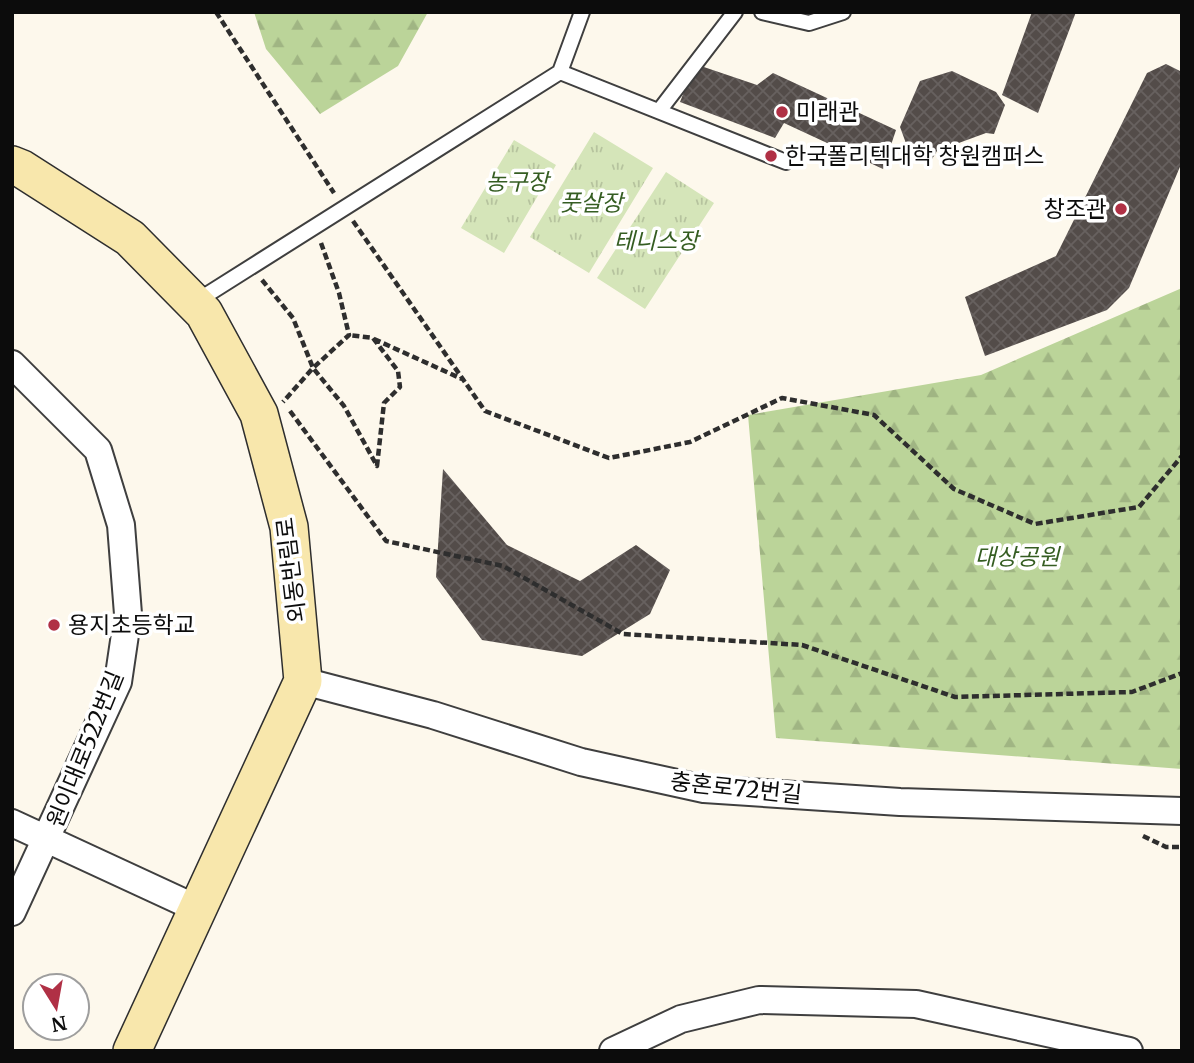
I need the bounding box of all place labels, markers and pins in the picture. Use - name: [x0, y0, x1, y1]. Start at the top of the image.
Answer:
- place label: 미래관: [796, 97, 859, 126]
- marker: 미래관: [774, 104, 790, 120]
- place label: 한국폴리텍대학 창원캠퍼스: [785, 141, 1044, 170]
- marker: 한국폴리텍대학 창원캠퍼스: [763, 148, 779, 164]
- place label: 창조관: [1044, 194, 1107, 223]
- marker: 창조관: [1113, 201, 1129, 217]
- place label: 용지초등학교: [68, 610, 195, 639]
- marker: 용지초등학교: [46, 617, 62, 633]

